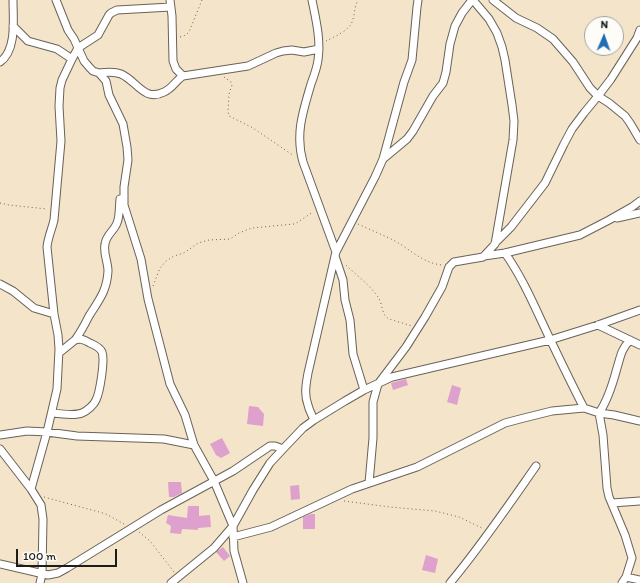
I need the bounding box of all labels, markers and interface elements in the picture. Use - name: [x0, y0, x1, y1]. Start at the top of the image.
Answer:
- north arrow: [584, 16, 624, 56]
- text: N: [600, 18, 608, 31]
- scale bar: [18, 541, 119, 567]
- text: 100 m: [23, 549, 56, 563]

